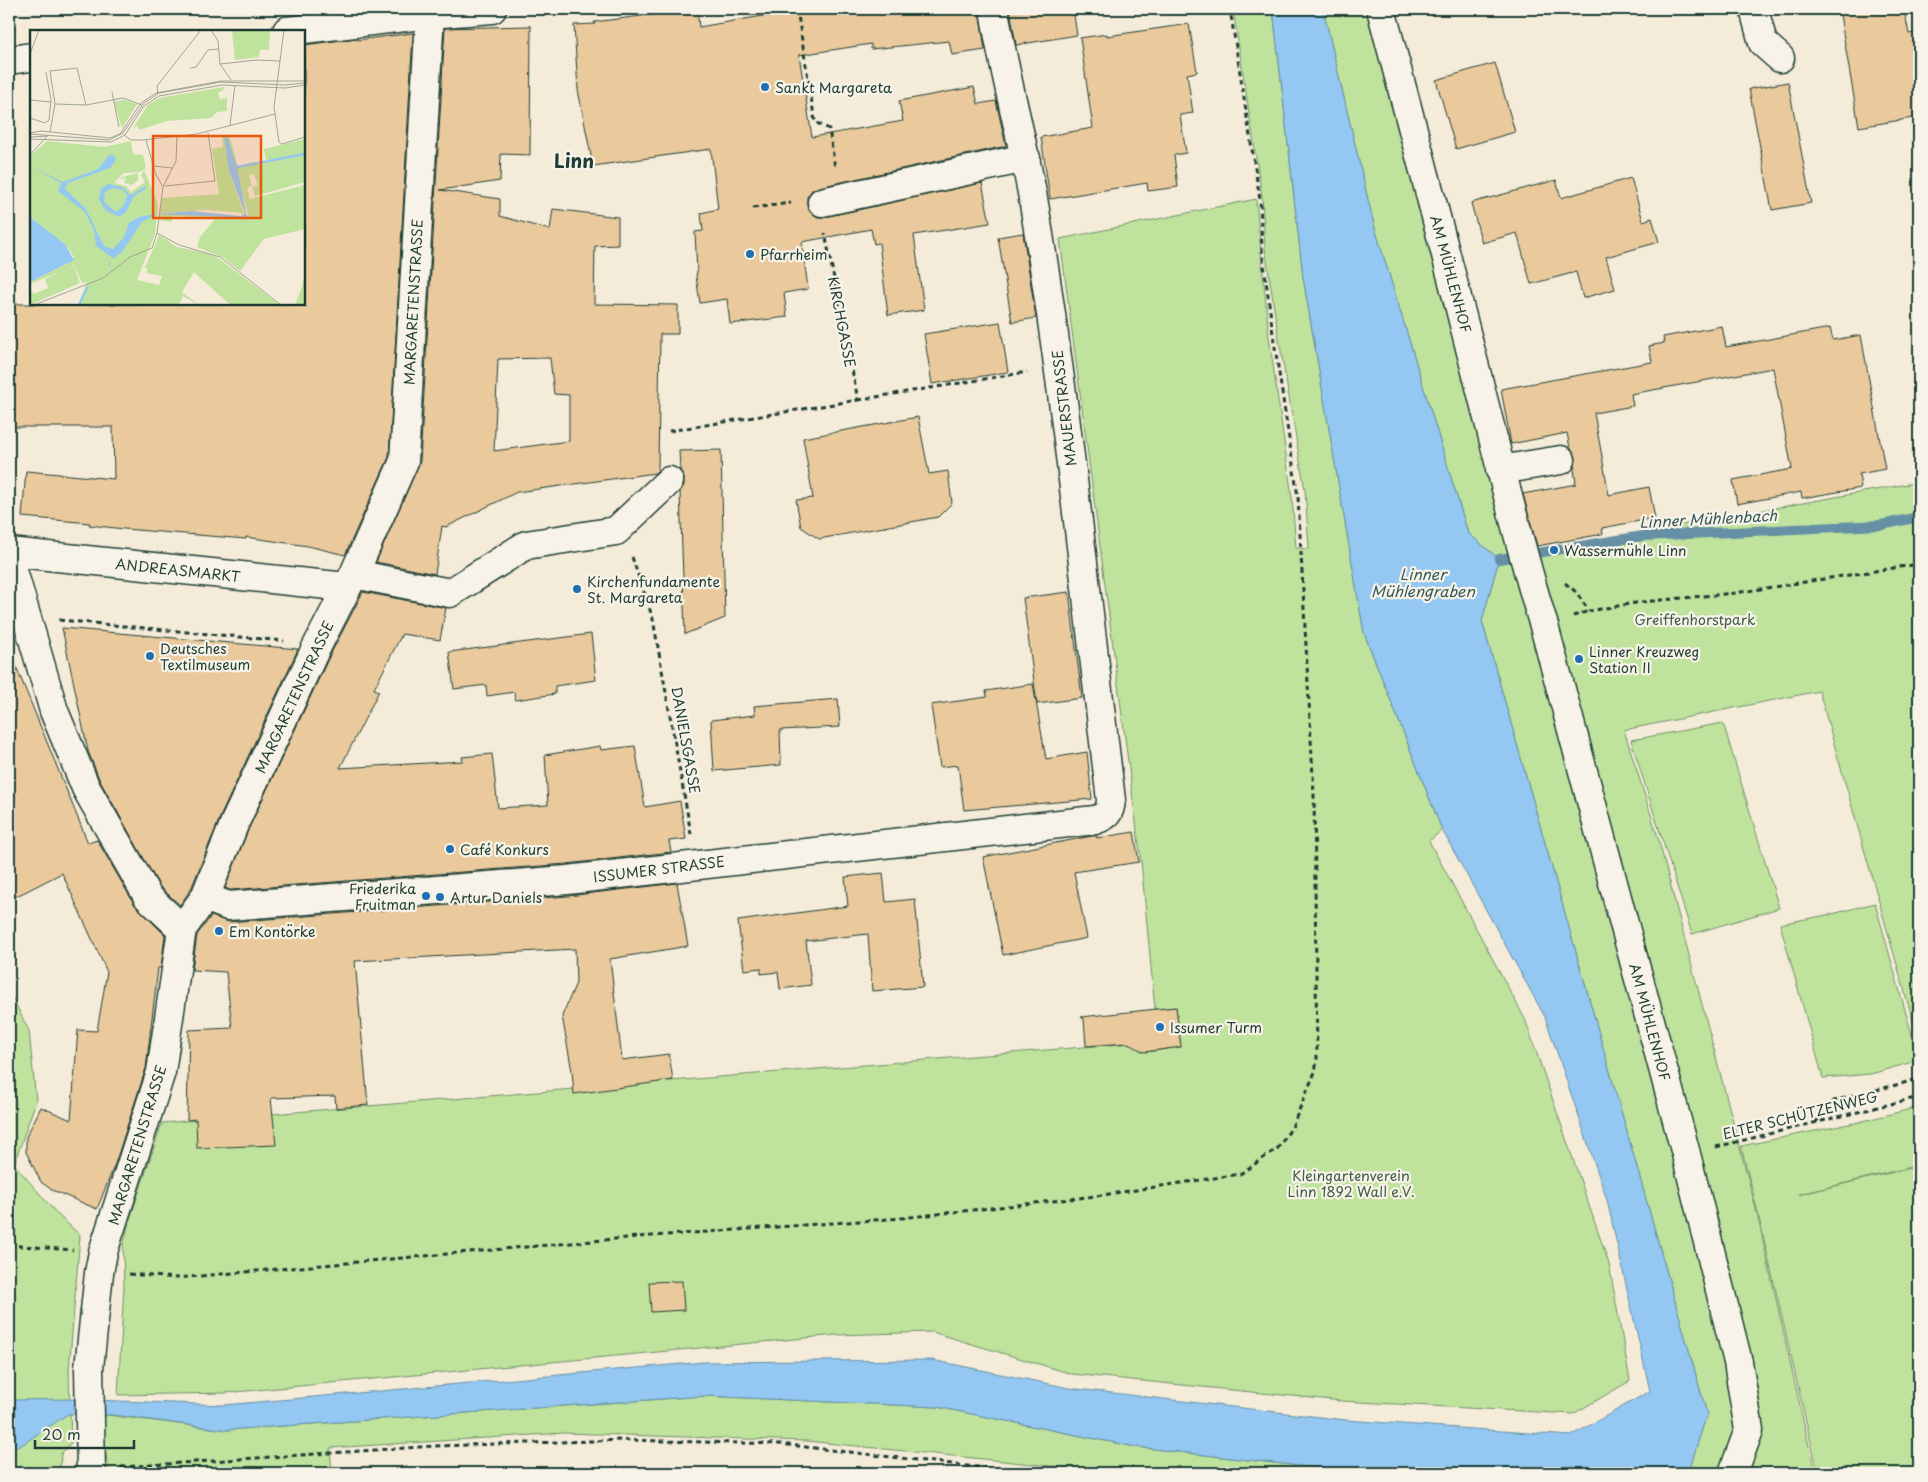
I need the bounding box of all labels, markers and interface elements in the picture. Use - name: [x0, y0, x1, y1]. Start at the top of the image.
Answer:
- inset map: [30, 30, 305, 305]
- place label: Sankt Margareta: [775, 77, 893, 98]
- marker: Sankt Margareta: [759, 81, 771, 93]
- district label: Linn: [554, 146, 594, 174]
- street label: AM MÜHLENHOF: [1425, 213, 1477, 335]
- street label: MARGARETENSTRASSE: [398, 219, 428, 385]
- place label: Pfarrheim: [760, 244, 827, 265]
- marker: Pfarrheim: [744, 248, 756, 260]
- street label: KIRCHGASSE: [823, 275, 861, 369]
- street label: MAUERSTRASSE: [1046, 349, 1082, 467]
- water label: Linner Mühlenbach: [1639, 503, 1778, 533]
- place label: Wassermühle Linn: [1564, 540, 1686, 561]
- marker: Wassermühle Linn: [1548, 544, 1560, 556]
- street label: ANDREASMARKT: [115, 553, 242, 587]
- water label: Linner Mühlengraben: [1371, 562, 1475, 602]
- place label: Kirchenfundamente St. Margareta: [587, 571, 720, 608]
- marker: Kirchenfundamente St. Margareta: [571, 583, 583, 595]
- park label: Greiffenhorstpark: [1634, 609, 1756, 630]
- street label: MARGARETENSTRASSE: [249, 617, 339, 777]
- place label: Deutsches Textilmuseum: [160, 638, 250, 675]
- place label: Linner Kreuzweg Station II: [1589, 641, 1699, 678]
- marker: Deutsches Textilmuseum: [144, 650, 156, 662]
- marker: Linner Kreuzweg Station II: [1573, 653, 1585, 665]
- street label: DANIELSGASSE: [666, 685, 706, 795]
- place label: Café Konkurs: [460, 839, 549, 860]
- marker: Café Konkurs: [444, 843, 456, 855]
- street label: ISSUMER STRASSE: [592, 850, 726, 888]
- place label: Friederika Fruitman: [349, 878, 416, 915]
- place label: Artur Daniels: [450, 887, 542, 908]
- marker: Friederika Fruitman: [420, 890, 432, 902]
- marker: Artur Daniels: [434, 891, 446, 903]
- place label: Em Kontörke: [229, 921, 315, 942]
- marker: Em Kontörke: [213, 925, 225, 937]
- street label: AM MÜHLENHOF: [1624, 961, 1676, 1083]
- place label: Issumer Turm: [1170, 1017, 1262, 1038]
- marker: Issumer Turm: [1154, 1021, 1166, 1033]
- street label: MARGARETENSTRASSE: [103, 1063, 171, 1227]
- street label: ELTER SCHÜTZENWEG: [1720, 1086, 1880, 1144]
- park label: Kleingartenverein Linn 1892 Wall e.V.: [1287, 1165, 1415, 1202]
- scale bar: [35, 1417, 134, 1449]
- text: 20 m: [42, 1422, 81, 1445]

